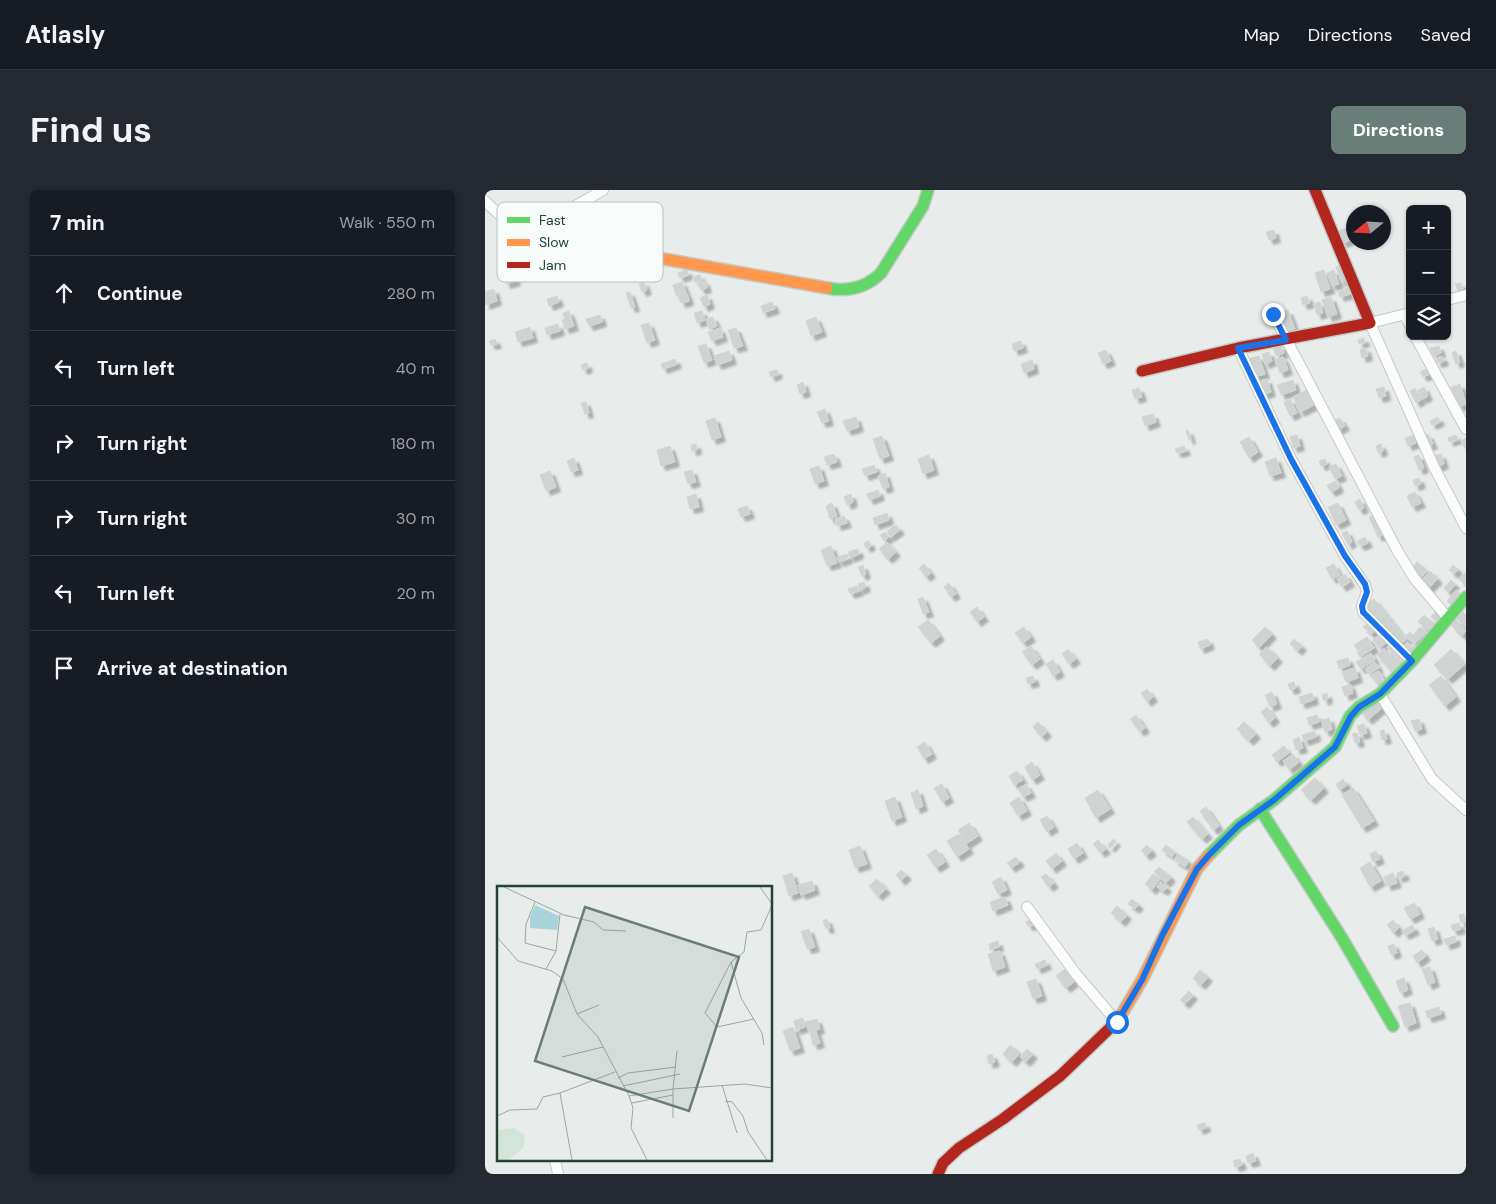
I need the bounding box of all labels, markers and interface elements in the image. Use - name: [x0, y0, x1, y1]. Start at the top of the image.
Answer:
- text: Atlasly: [25, 19, 105, 50]
- text: Map: [1244, 23, 1280, 47]
- text: Directions: [1308, 23, 1393, 47]
- text: Saved: [1421, 23, 1471, 47]
- button: Directions: [1331, 106, 1466, 154]
- text: Find us: [30, 107, 152, 153]
- legend: [497, 202, 663, 282]
- north arrow: [1346, 205, 1391, 250]
- map controls: [1406, 205, 1451, 340]
- button: +: [1406, 205, 1451, 250]
- text: 7 min: [50, 209, 105, 237]
- text: Fast: [539, 211, 566, 229]
- text: Walk · 550 m: [339, 212, 435, 233]
- text: Slow: [539, 233, 569, 251]
- button: −: [1406, 250, 1451, 295]
- text: Jam: [539, 256, 566, 274]
- icon: ahead: [50, 279, 78, 307]
- text: Continue: [97, 281, 183, 306]
- text: 280 m: [387, 283, 435, 304]
- button: layers: [1406, 295, 1451, 340]
- route end: [1262, 303, 1285, 326]
- icon: left: [50, 354, 78, 382]
- text: Turn left: [97, 356, 175, 381]
- text: 40 m: [396, 358, 435, 379]
- icon: right: [50, 429, 78, 457]
- text: Turn right: [97, 431, 187, 456]
- text: 180 m: [391, 433, 435, 454]
- icon: right: [50, 504, 78, 532]
- text: Turn right: [97, 506, 187, 531]
- text: 30 m: [396, 508, 435, 529]
- icon: left: [50, 579, 78, 607]
- text: Turn left: [97, 581, 175, 606]
- text: 20 m: [396, 583, 435, 604]
- icon: arrive: [50, 654, 78, 682]
- text: Arrive at destination: [97, 656, 288, 681]
- inset map: [497, 886, 773, 1162]
- route start: [1106, 1011, 1129, 1034]

